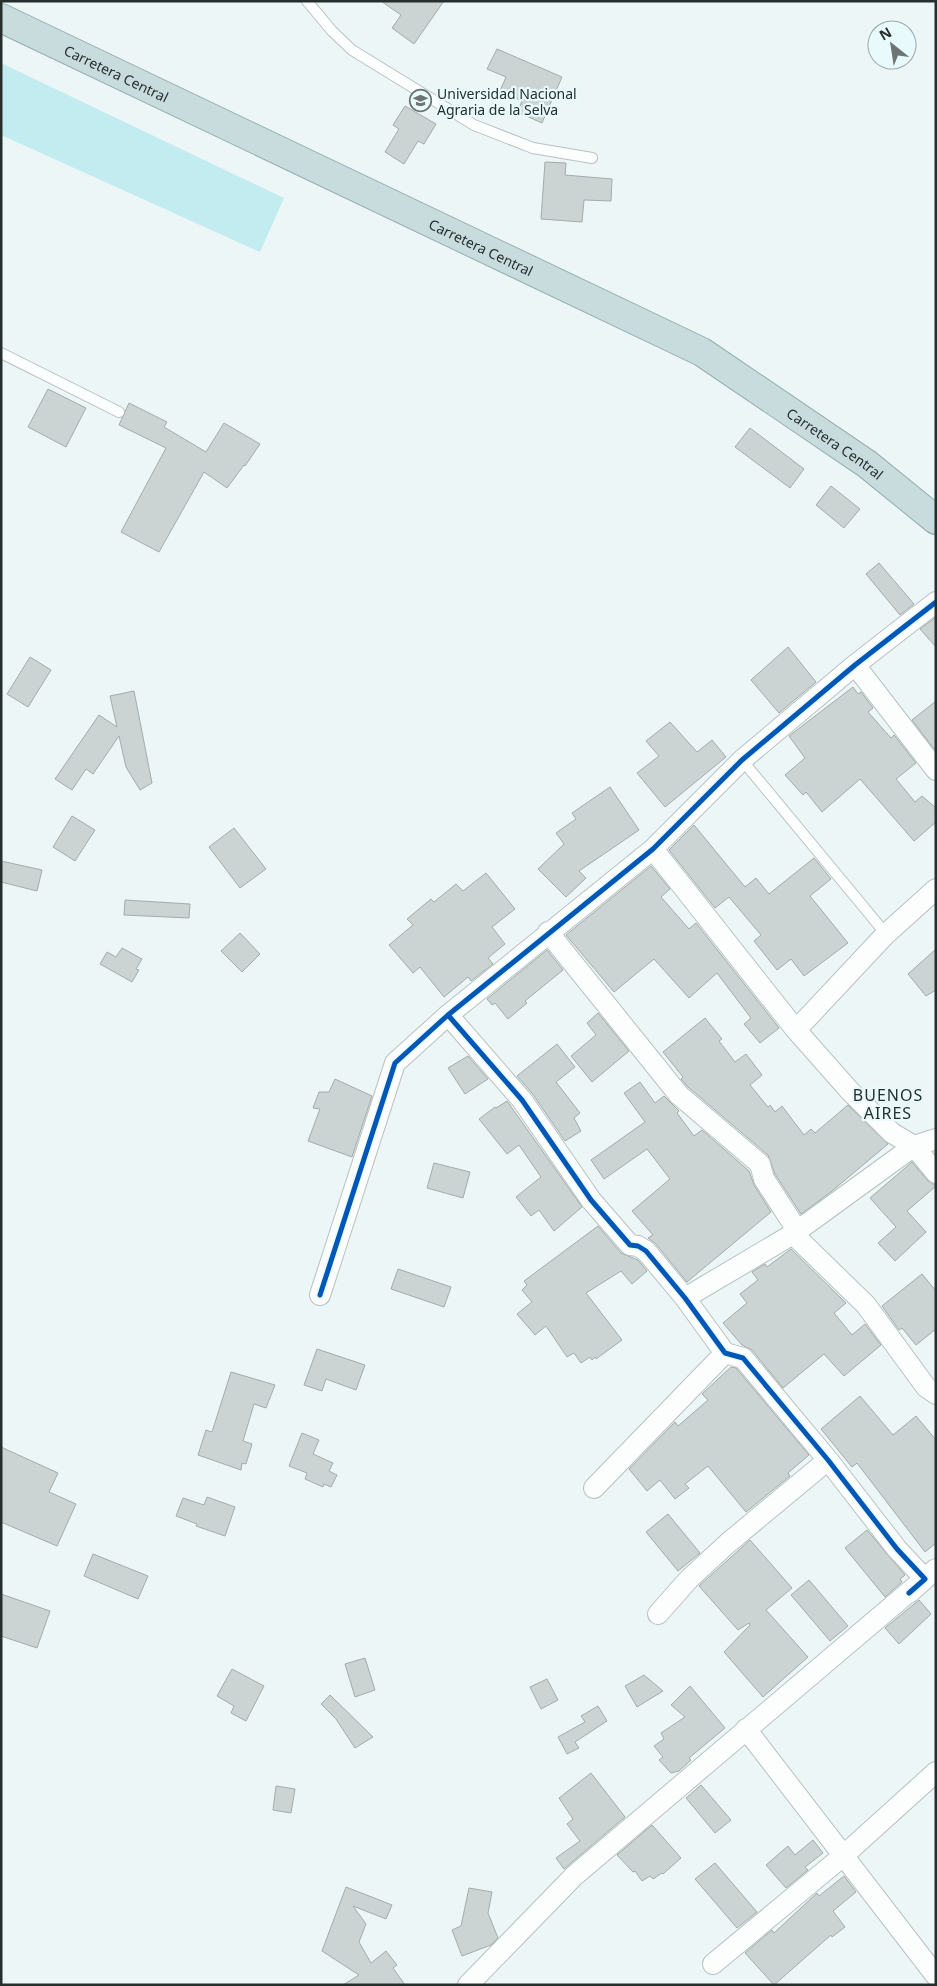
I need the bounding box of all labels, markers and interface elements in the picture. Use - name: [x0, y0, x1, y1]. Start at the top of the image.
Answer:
- north arrow: [867, 20, 917, 70]
- text: N: [876, 22, 895, 44]
- street label: Carretera Central: [61, 40, 172, 106]
- place label: Universidad Nacional Agraria de la Selva: [437, 84, 577, 119]
- school or university icon: Universidad Nacional Agraria de la Selva: [409, 89, 433, 113]
- street label: Carretera Central: [426, 214, 537, 280]
- street label: Carretera Central: [783, 403, 888, 483]
- district label: BUENOS AIRES: [853, 1084, 923, 1124]

